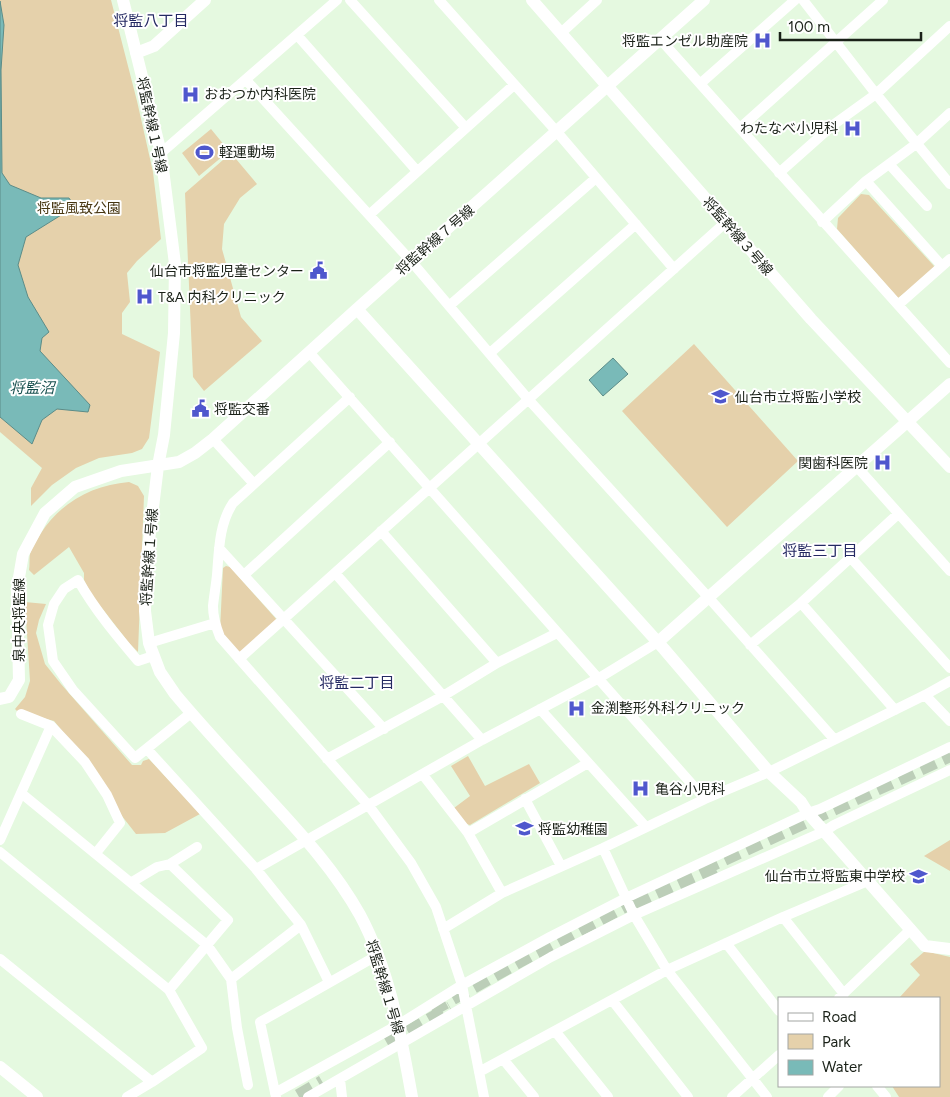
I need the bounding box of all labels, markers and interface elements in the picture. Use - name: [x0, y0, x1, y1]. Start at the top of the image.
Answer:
- scale bar: [780, 10, 921, 42]
- district label: 将監八丁目: [113, 12, 189, 30]
- text: 100 m: [788, 18, 830, 36]
- hospital icon: 将監エンゼル助産院: [752, 31, 772, 51]
- place label: 将監エンゼル助産院: [622, 33, 748, 50]
- street label: 将監幹線１号線: [133, 75, 170, 175]
- hospital icon: おおつか内科医院: [180, 84, 200, 104]
- place label: おおつか内科医院: [204, 86, 316, 103]
- hospital icon: わたなべ小児科: [842, 118, 862, 138]
- place label: わたなべ小児科: [740, 120, 838, 137]
- sports icon: 軽運動場: [195, 142, 215, 162]
- place label: 軽運動場: [219, 144, 275, 161]
- street label: 将監幹線３号線: [699, 194, 776, 279]
- park label: 将監風致公園: [37, 200, 121, 217]
- street label: 将監幹線７号線: [393, 202, 478, 279]
- public building icon: 仙台市将監児童センター: [308, 261, 328, 281]
- place label: 仙台市将監児童センター: [150, 263, 304, 280]
- hospital icon: T&A 内科クリニック: [134, 287, 154, 307]
- place label: T&A 内科クリニック: [158, 289, 286, 306]
- water label: 将監沼: [9, 379, 56, 397]
- school or university icon: 仙台市立将監小学校: [711, 387, 731, 407]
- place label: 仙台市立将監小学校: [735, 389, 861, 406]
- public building icon: 将監交番: [190, 399, 210, 419]
- place label: 将監交番: [214, 401, 270, 418]
- hospital icon: 関歯科医院: [872, 453, 892, 473]
- place label: 関歯科医院: [798, 455, 868, 472]
- street label: 将監幹線１号線: [138, 508, 161, 607]
- district label: 将監三丁目: [782, 542, 858, 560]
- street label: 泉中央将監線: [11, 578, 28, 662]
- district label: 将監二丁目: [319, 674, 395, 692]
- hospital icon: 金渕整形外科クリニック: [567, 698, 587, 718]
- place label: 金渕整形外科クリニック: [591, 700, 745, 717]
- hospital icon: 亀谷小児科: [631, 779, 651, 799]
- place label: 亀谷小児科: [655, 781, 725, 798]
- school or university icon: 将監幼稚園: [514, 819, 534, 839]
- place label: 将監幼稚園: [538, 821, 608, 838]
- school or university icon: 仙台市立将監東中学校: [909, 866, 929, 886]
- place label: 仙台市立将監東中学校: [765, 868, 905, 885]
- street label: 将監幹線１号線: [362, 938, 407, 1036]
- legend: [778, 997, 940, 1087]
- text: Road: [822, 1008, 857, 1026]
- text: Park: [822, 1033, 851, 1051]
- text: Water: [822, 1058, 862, 1076]

